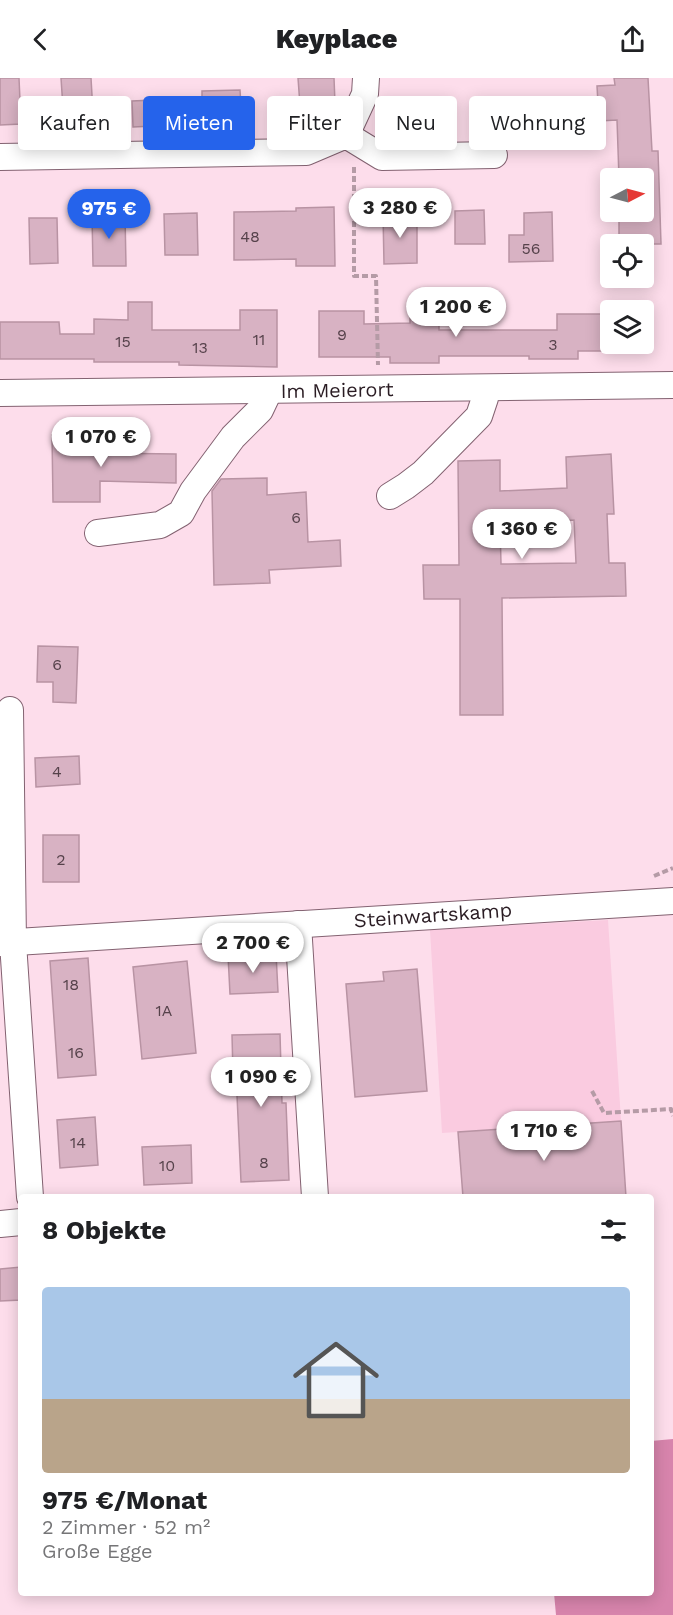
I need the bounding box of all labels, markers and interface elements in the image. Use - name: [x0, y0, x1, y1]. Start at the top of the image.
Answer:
- icon: back: [24, 23, 57, 56]
- text: Keyplace: [276, 23, 397, 55]
- icon: share: [616, 23, 649, 56]
- chip: Kaufen: [18, 96, 131, 150]
- chip: Mieten: [143, 96, 255, 150]
- chip: Filter: [267, 96, 363, 150]
- chip: Neu: [375, 96, 457, 150]
- chip: Wohnung: [469, 96, 606, 150]
- north arrow: [600, 168, 654, 222]
- map controls: [600, 168, 654, 354]
- pin: 3 280 €: [345, 188, 455, 239]
- pin: 975 €: [67, 189, 151, 240]
- text: 3 280 €: [363, 195, 437, 219]
- text: 975 €: [81, 196, 137, 220]
- house number: 48: [240, 227, 260, 246]
- button: locate: [600, 234, 654, 288]
- house number: 56: [521, 239, 541, 258]
- pin: 1 200 €: [401, 287, 511, 338]
- text: 1 200 €: [420, 294, 492, 318]
- button: layers: [600, 300, 654, 354]
- house number: 9: [337, 325, 347, 344]
- house number: 11: [253, 330, 265, 349]
- house number: 15: [115, 332, 131, 351]
- house number: 3: [548, 335, 558, 354]
- house number: 13: [192, 338, 208, 357]
- street label: Im Meierort: [280, 377, 394, 403]
- pin: 1 070 €: [46, 417, 156, 468]
- text: 1 070 €: [66, 424, 136, 448]
- house number: 6: [291, 508, 301, 527]
- pin: 1 360 €: [467, 509, 577, 560]
- text: 1 360 €: [486, 516, 558, 540]
- house number: 6: [52, 655, 62, 674]
- house number: 4: [52, 762, 62, 781]
- house number: 2: [56, 850, 66, 869]
- street label: Steinwartskamp: [353, 897, 513, 933]
- pin: 2 700 €: [198, 923, 308, 974]
- text: 2 700 €: [216, 930, 290, 954]
- house number: 18: [63, 975, 79, 994]
- house number: 1A: [156, 1001, 173, 1020]
- house number: 16: [68, 1043, 84, 1062]
- pin: 1 090 €: [206, 1057, 316, 1108]
- text: 1 090 €: [225, 1064, 297, 1088]
- pin: 1 710 €: [489, 1111, 599, 1162]
- text: 1 710 €: [510, 1118, 578, 1142]
- house number: 14: [70, 1133, 86, 1152]
- house number: 8: [259, 1153, 269, 1172]
- house number: 10: [159, 1156, 175, 1175]
- icon: filters: [597, 1214, 630, 1247]
- text: 8 Objekte: [42, 1215, 166, 1245]
- icon: home: [282, 1326, 390, 1434]
- text: 975 €/Monat: [42, 1485, 207, 1515]
- text: 2 Zimmer · 52 m²: [42, 1515, 210, 1539]
- text: Große Egge: [42, 1539, 153, 1563]

